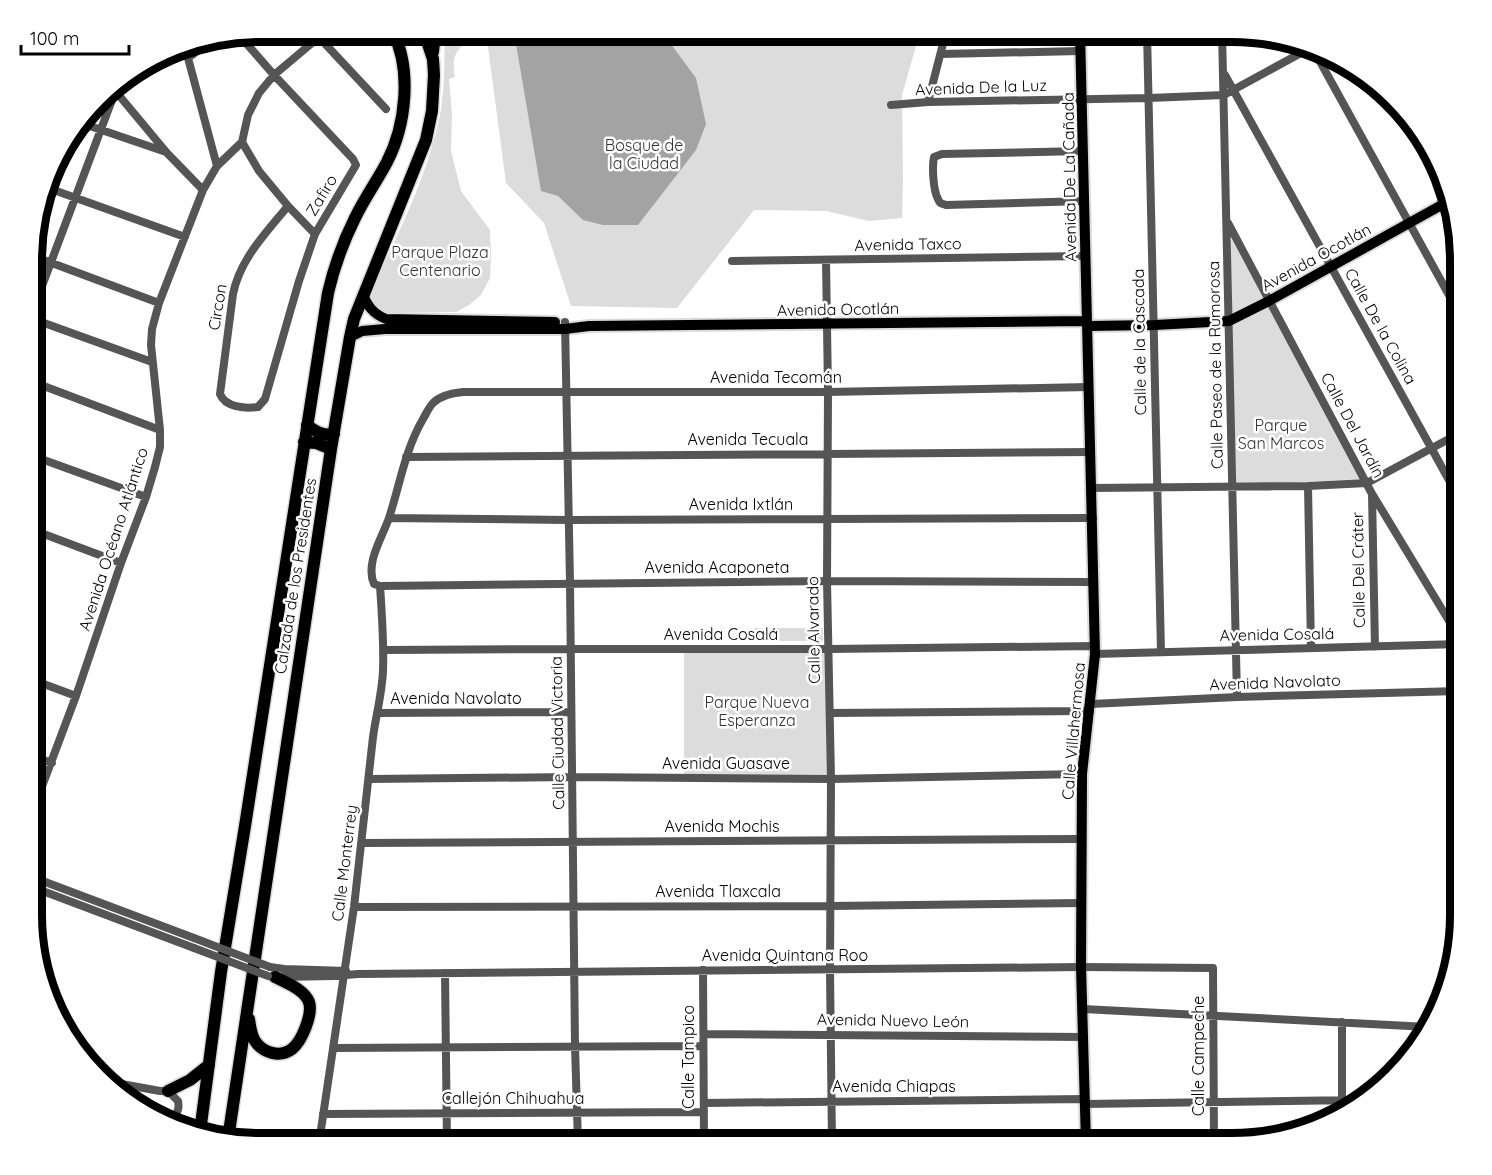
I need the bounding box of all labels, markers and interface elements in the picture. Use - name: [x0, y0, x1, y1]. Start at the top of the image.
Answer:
- scale bar: [21, 18, 129, 56]
- text: 100 m: [30, 27, 79, 50]
- street label: Avenida De la Luz: [915, 75, 1047, 99]
- street label: Avenida De La Cañada: [1058, 92, 1080, 262]
- park label: Bosque de la Ciudad: [605, 135, 683, 173]
- street label: Zafiro: [301, 171, 341, 219]
- street label: Avenida Ocotlán: [1258, 219, 1374, 295]
- street label: Avenida Taxco: [854, 233, 962, 255]
- park label: Parque Plaza Centenario: [391, 242, 489, 280]
- street label: Calle Paseo de la Rumorosa: [1203, 261, 1227, 469]
- street label: Calle De la Colina: [1341, 264, 1421, 388]
- street label: Calle de la Cascada: [1128, 269, 1150, 415]
- street label: Circon: [203, 282, 231, 332]
- street label: Avenida Ocotlán: [777, 298, 899, 320]
- street label: Avenida Tecomán: [710, 367, 842, 387]
- street label: Calle Del Jardín: [1317, 369, 1389, 481]
- park label: Parque San Marcos: [1238, 415, 1324, 453]
- street label: Avenida Tecuala: [687, 429, 809, 449]
- street label: Avenida Océano Atlántico: [74, 445, 152, 633]
- street label: Calzada de los Presidentes: [270, 477, 320, 675]
- street label: Avenida Ixtlán: [689, 494, 793, 514]
- street label: Calle Del Cráter: [1347, 512, 1369, 628]
- street label: Avenida Acaponeta: [645, 557, 789, 577]
- street label: Calle Alvarado: [802, 576, 824, 684]
- street label: Avenida Cosalá: [1220, 623, 1334, 645]
- street label: Avenida Cosalá: [664, 624, 778, 644]
- street label: Calle Ciudad Victoria: [546, 656, 568, 810]
- street label: Calle Villahermosa: [1057, 662, 1089, 800]
- street label: Avenida Navolato: [1209, 670, 1341, 694]
- street label: Avenida Navolato: [390, 688, 522, 708]
- park label: Parque Nueva Esperanza: [704, 692, 810, 730]
- street label: Avenida Guasave: [662, 753, 790, 773]
- street label: Calle Monterrey: [327, 804, 361, 922]
- street label: Avenida Mochis: [665, 816, 779, 836]
- street label: Avenida Tlaxcala: [655, 881, 781, 901]
- street label: Avenida Quintana Roo: [702, 945, 868, 965]
- street label: Calle Campeche: [1188, 996, 1208, 1116]
- street label: Calle Tampico: [678, 1005, 698, 1109]
- street label: Avenida Nuevo León: [817, 1009, 969, 1031]
- street label: Avenida Chiapas: [832, 1076, 956, 1096]
- street label: Callejón Chihuahua: [442, 1088, 584, 1108]

